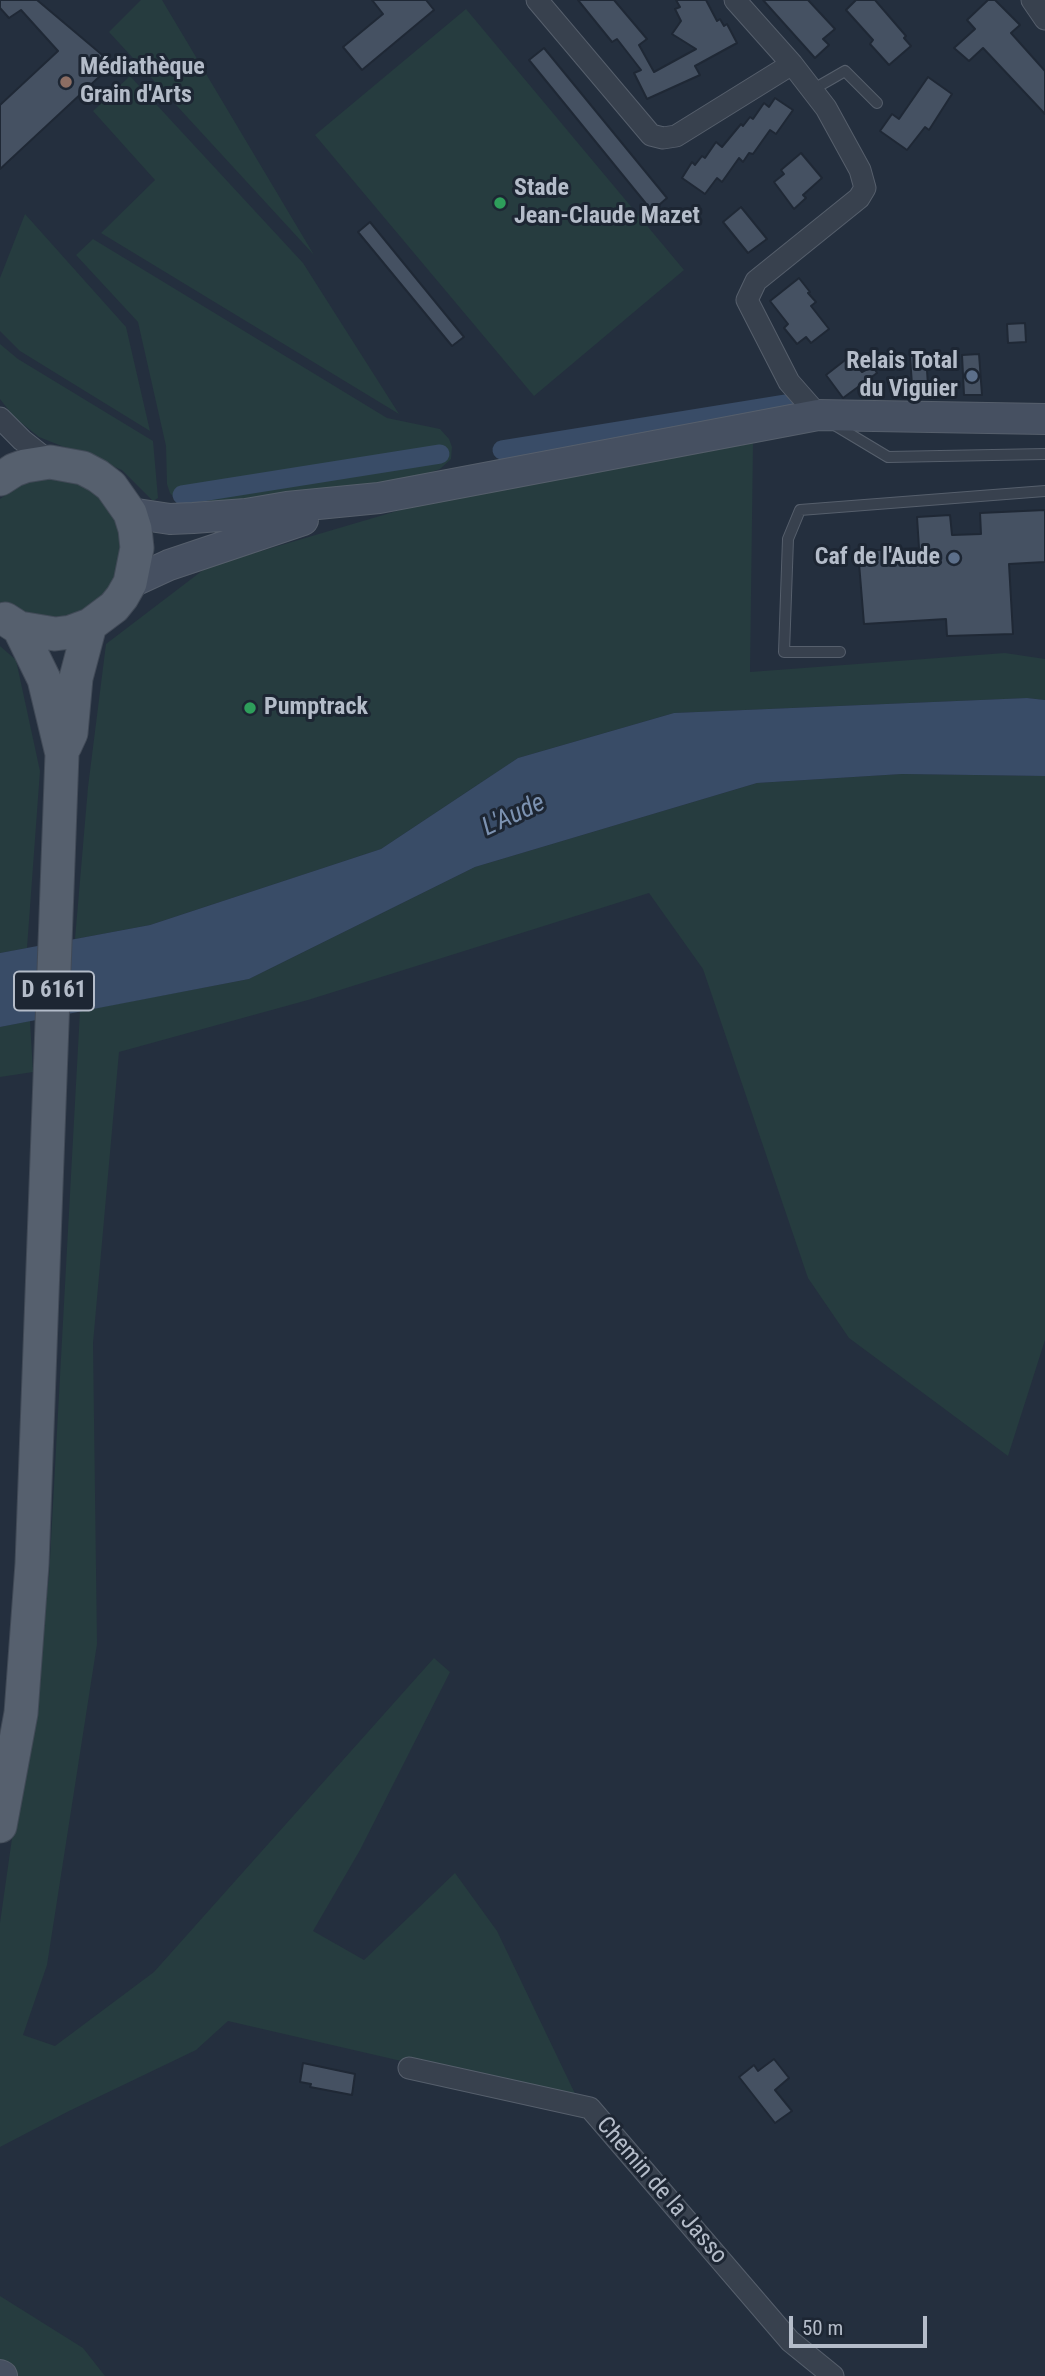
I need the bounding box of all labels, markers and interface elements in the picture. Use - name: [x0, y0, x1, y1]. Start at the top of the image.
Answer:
- place label: Médiathèque Grain d'Arts: [80, 54, 205, 110]
- marker: Médiathèque Grain d'Arts: [58, 74, 74, 90]
- place label: Stade Jean-Claude Mazet: [514, 175, 700, 231]
- marker: Stade Jean-Claude Mazet: [492, 195, 508, 211]
- place label: Relais Total du Viguier: [846, 348, 958, 404]
- marker: Relais Total du Viguier: [964, 368, 980, 384]
- place label: Caf de l'Aude: [815, 544, 940, 572]
- marker: Caf de l'Aude: [946, 550, 962, 566]
- place label: Pumptrack: [264, 694, 368, 722]
- marker: Pumptrack: [242, 700, 258, 716]
- water label: L'Aude: [478, 788, 550, 844]
- road number: D 6161: [14, 972, 94, 1010]
- street label: Chemin de la Jasso: [589, 2112, 733, 2270]
- scale bar: [793, 2302, 931, 2346]
- text: 50 m: [802, 2316, 843, 2340]

